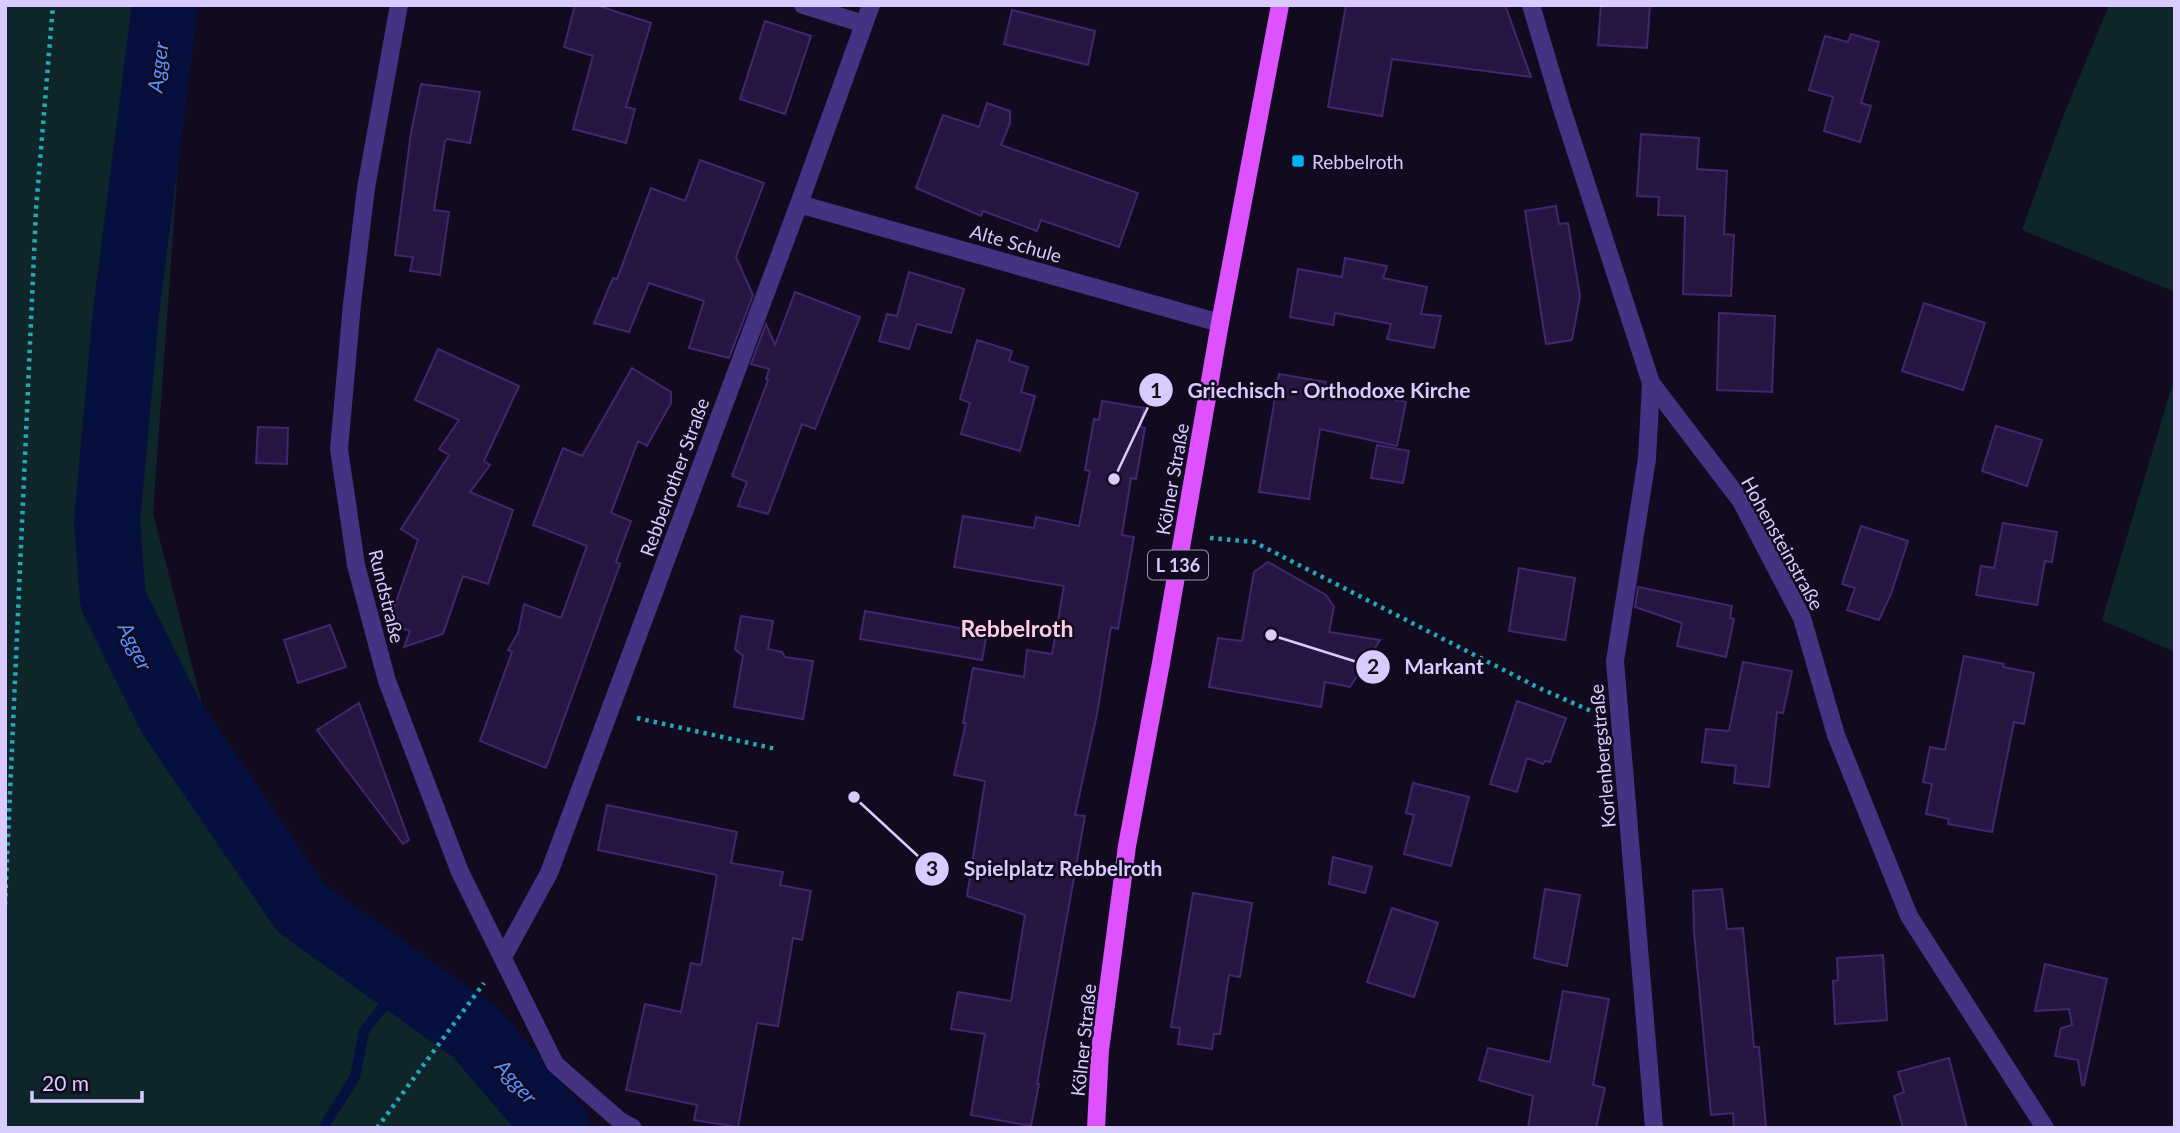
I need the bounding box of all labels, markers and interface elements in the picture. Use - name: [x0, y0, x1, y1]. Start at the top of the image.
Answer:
- water label: Agger: [141, 40, 173, 95]
- place label: Rebbelroth: [1312, 150, 1404, 173]
- marker: Rebbelroth: [1290, 153, 1306, 169]
- street label: Alte Schule: [968, 219, 1064, 267]
- callout: Griechisch - Orthodoxe Kirche: [1138, 369, 1484, 411]
- text: 1: [1150, 377, 1162, 402]
- text: Griechisch - Orthodoxe Kirche: [1187, 377, 1471, 402]
- street label: Rebbelrother Straße: [635, 395, 713, 559]
- street label: Kölner Straße: [1151, 421, 1193, 537]
- street label: Hohensteinstraße: [1737, 472, 1829, 614]
- street label: Rundstraße: [364, 547, 410, 645]
- road number: L 136: [1148, 550, 1208, 580]
- district label: Rebbelroth: [960, 614, 1074, 642]
- water label: Agger: [113, 617, 159, 675]
- callout: Markant: [1356, 646, 1498, 688]
- text: 2: [1367, 653, 1379, 678]
- text: Markant: [1404, 653, 1484, 678]
- street label: Korlenbergstraße: [1584, 683, 1620, 829]
- callout: Spielplatz Rebbelroth: [915, 848, 1176, 890]
- text: 3: [926, 855, 938, 880]
- text: Spielplatz Rebbelroth: [964, 855, 1162, 880]
- street label: Kölner Straße: [1066, 983, 1100, 1097]
- water label: Agger: [490, 1053, 544, 1109]
- scale bar: [32, 1060, 142, 1104]
- text: 20 m: [42, 1070, 89, 1095]

